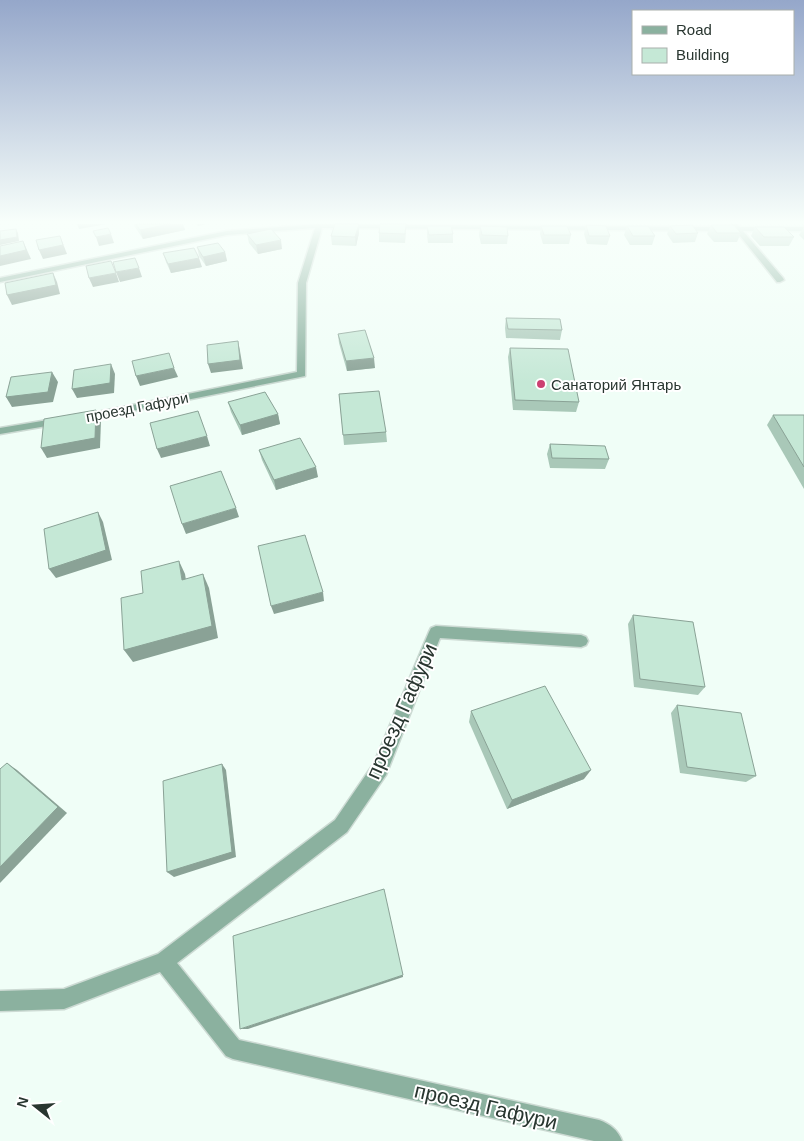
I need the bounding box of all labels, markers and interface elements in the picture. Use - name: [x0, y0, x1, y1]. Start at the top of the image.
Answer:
- legend: [632, 10, 794, 75]
- text: Road: [676, 21, 712, 38]
- text: Building: [676, 46, 729, 63]
- place label: Санаторий Янтарь: [551, 376, 681, 393]
- marker: Санаторий Янтарь: [535, 378, 547, 390]
- street label: проезд Гафури: [84, 389, 190, 425]
- street label: проезд Гафури: [361, 640, 441, 782]
- street label: проезд Гафури: [412, 1078, 560, 1134]
- north arrow: [10, 1081, 60, 1131]
- text: N: [13, 1095, 32, 1109]

